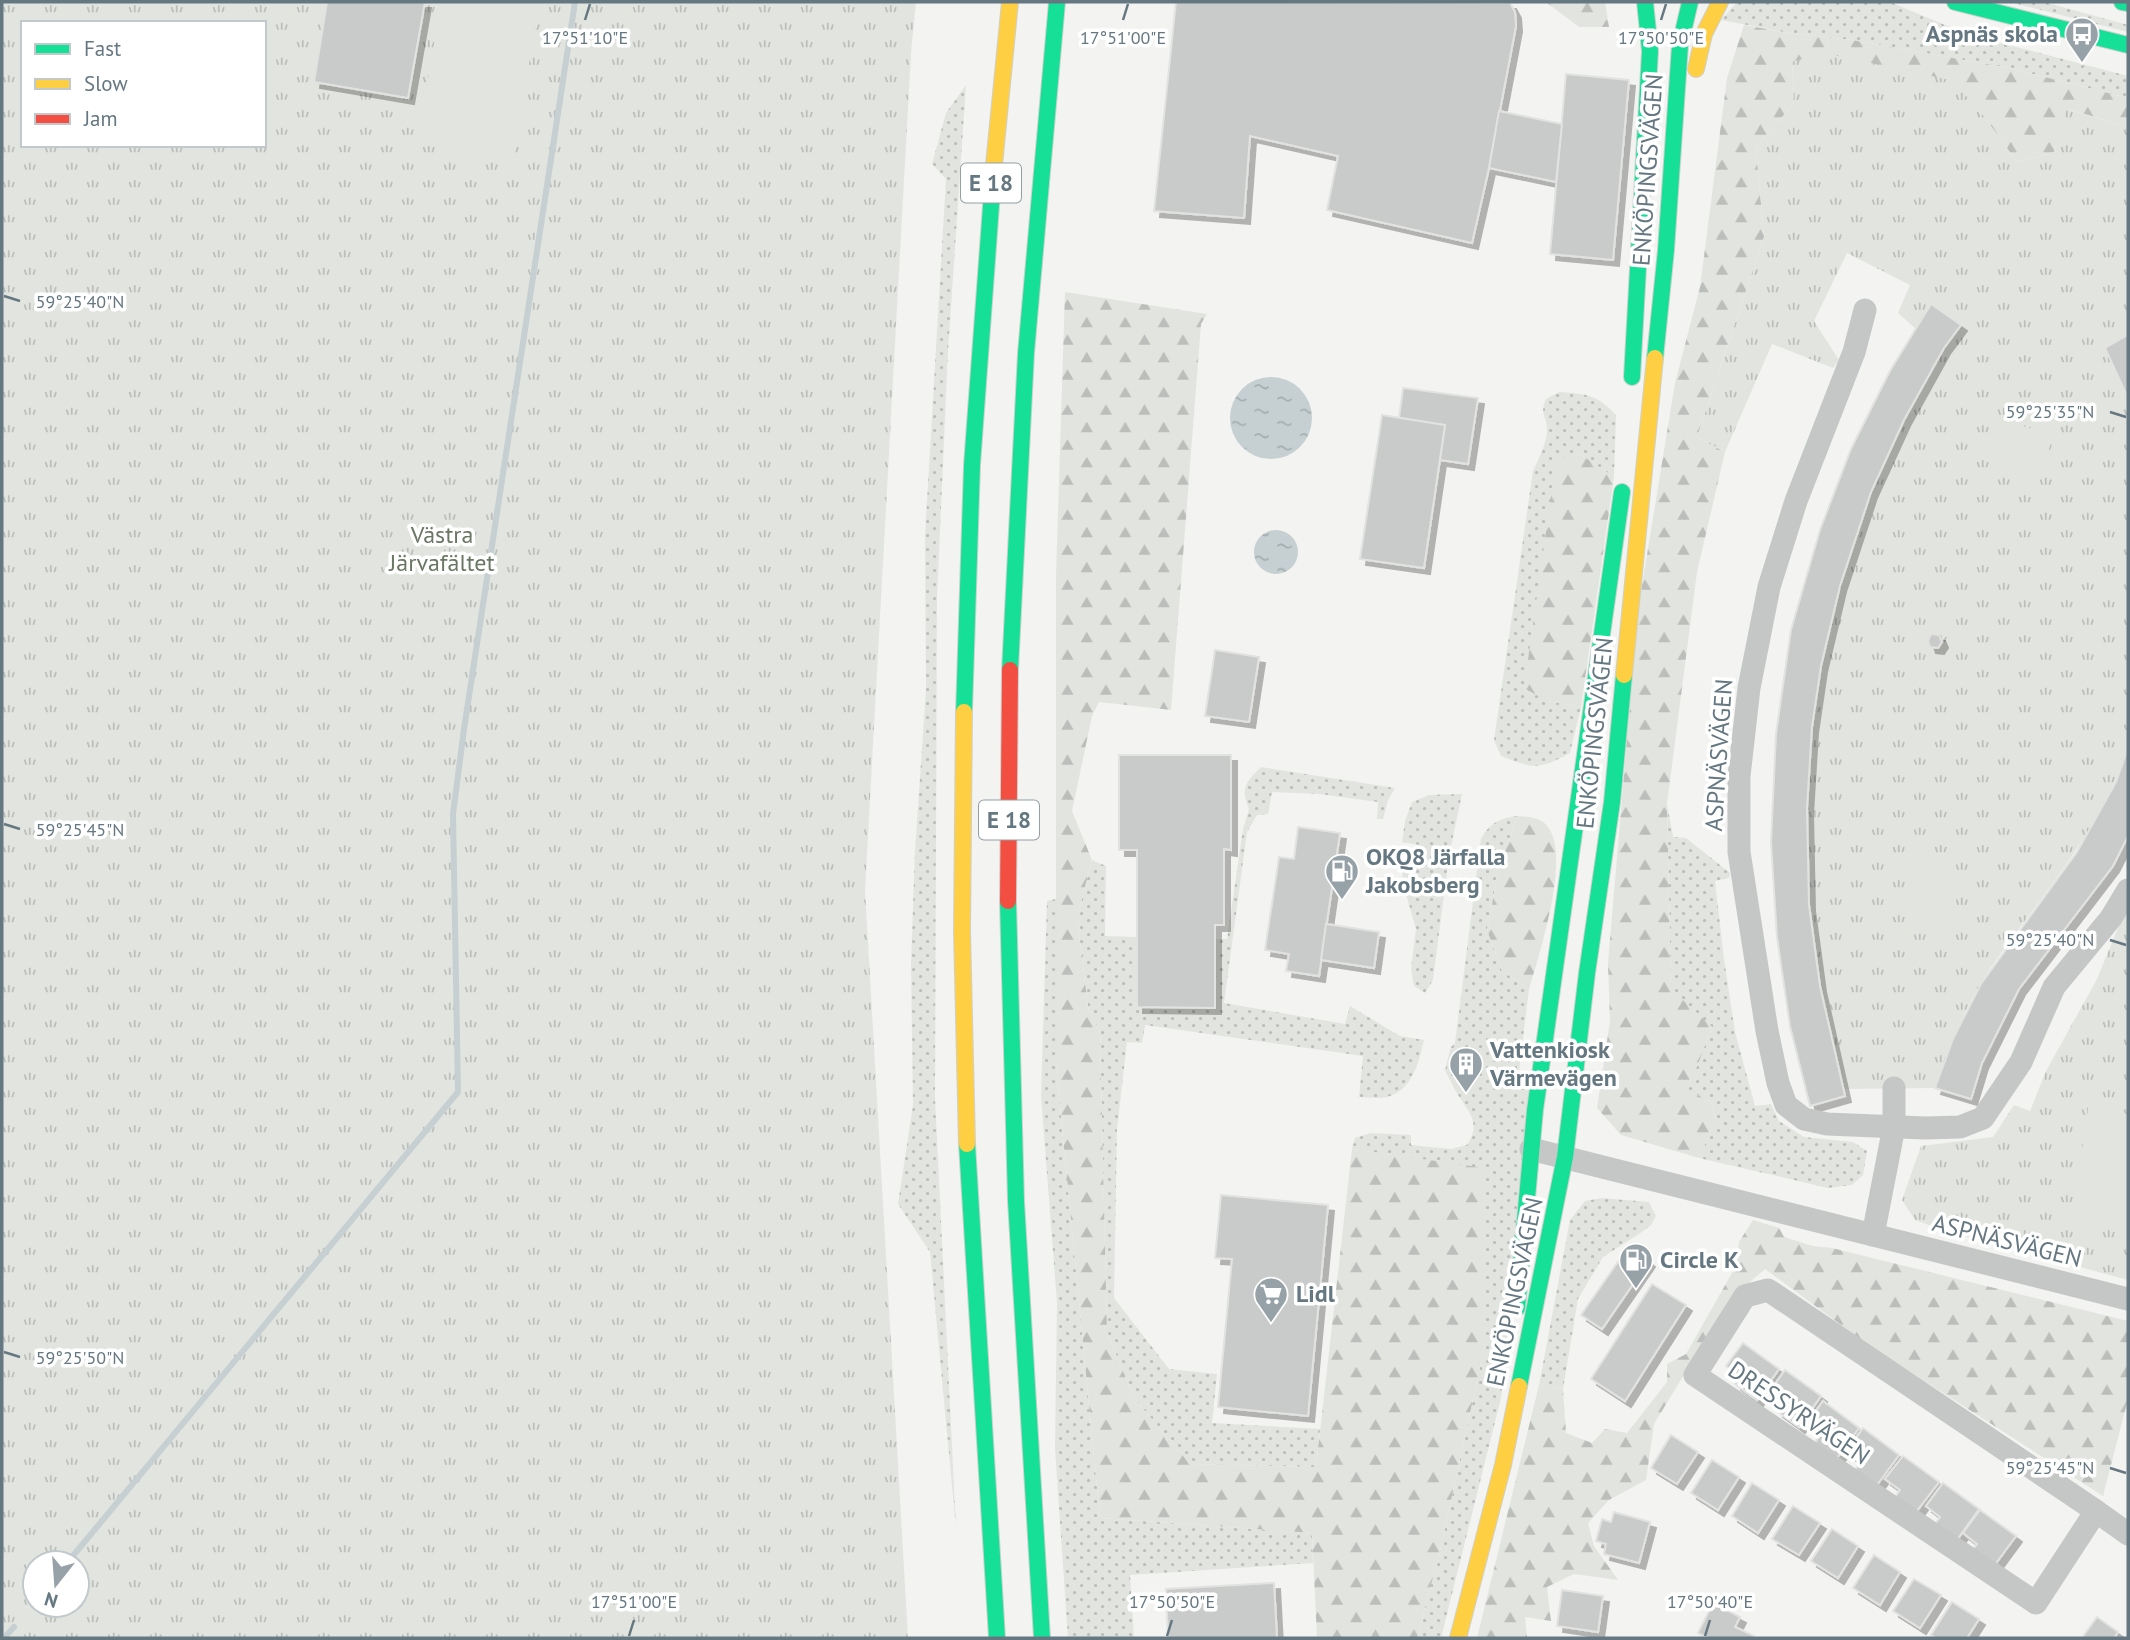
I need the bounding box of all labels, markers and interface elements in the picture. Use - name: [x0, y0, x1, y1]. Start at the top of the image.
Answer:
- bus stop icon: Aspnäs skola: [2063, 15, 2101, 64]
- place label: Aspnäs skola: [1926, 18, 2058, 49]
- legend: [21, 21, 266, 147]
- text: 17°51'10"E: [542, 26, 628, 49]
- text: 17°51'00"E: [1080, 26, 1166, 49]
- text: 17°50'50"E: [1618, 26, 1704, 49]
- text: Fast: [84, 35, 121, 62]
- text: Slow: [84, 70, 128, 97]
- street label: ENKÖPINGSVÄGEN: [1625, 73, 1670, 267]
- text: Jam: [83, 105, 118, 132]
- road number: E 18: [961, 164, 1021, 202]
- text: 59°25'40"N: [36, 290, 124, 313]
- text: 59°25'35"N: [2006, 400, 2094, 423]
- park label: Västra Järvafältet: [388, 519, 495, 578]
- street label: ENKÖPINGSVÄGEN: [1569, 636, 1620, 830]
- street label: ASPNÄSVÄGEN: [1698, 678, 1739, 832]
- road number: E 18: [979, 800, 1039, 840]
- text: 59°25'45"N: [36, 818, 124, 841]
- place label: OKQ8 Järfalla Jakobsberg: [1365, 841, 1505, 900]
- fuel station icon: OKQ8 Järfalla Jakobsberg: [1323, 852, 1361, 901]
- text: 59°25'40"N: [2006, 928, 2094, 951]
- place label: Vattenkiosk Värmevägen: [1489, 1034, 1617, 1093]
- building icon: Vattenkiosk Värmevägen: [1447, 1045, 1485, 1094]
- street label: ENKÖPINGSVÄGEN: [1479, 1194, 1550, 1389]
- street label: ASPNÄSVÄGEN: [1929, 1207, 2085, 1274]
- fuel station icon: Circle K: [1617, 1241, 1655, 1290]
- place label: Circle K: [1660, 1244, 1739, 1275]
- supermarket icon: Lidl: [1252, 1275, 1290, 1324]
- place label: Lidl: [1296, 1278, 1336, 1309]
- text: 59°25'50"N: [36, 1346, 124, 1369]
- street label: DRESSYRVÄGEN: [1722, 1354, 1876, 1471]
- text: 59°25'45"N: [2006, 1456, 2094, 1479]
- north arrow: [21, 1549, 91, 1619]
- text: N: [42, 1587, 61, 1614]
- text: 17°51'00"E: [591, 1590, 677, 1613]
- text: 17°50'50"E: [1129, 1590, 1215, 1613]
- text: 17°50'40"E: [1667, 1590, 1753, 1613]

